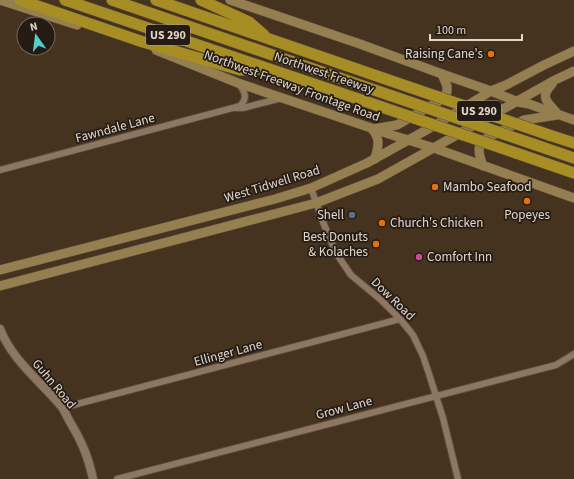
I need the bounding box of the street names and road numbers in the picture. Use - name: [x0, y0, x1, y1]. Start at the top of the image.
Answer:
- road number: US 290: [146, 25, 190, 45]
- street label: Northwest Freeway Frontage Road: [202, 46, 382, 126]
- street label: Northwest Freeway: [272, 47, 376, 99]
- road number: US 290: [457, 101, 501, 121]
- street label: Fawndale Lane: [73, 109, 157, 147]
- street label: West Tidwell Road: [222, 161, 322, 207]
- street label: Dow Road: [367, 273, 419, 325]
- street label: Ellinger Lane: [192, 335, 264, 371]
- street label: Guhn Road: [28, 355, 80, 413]
- street label: Grow Lane: [314, 392, 374, 424]

